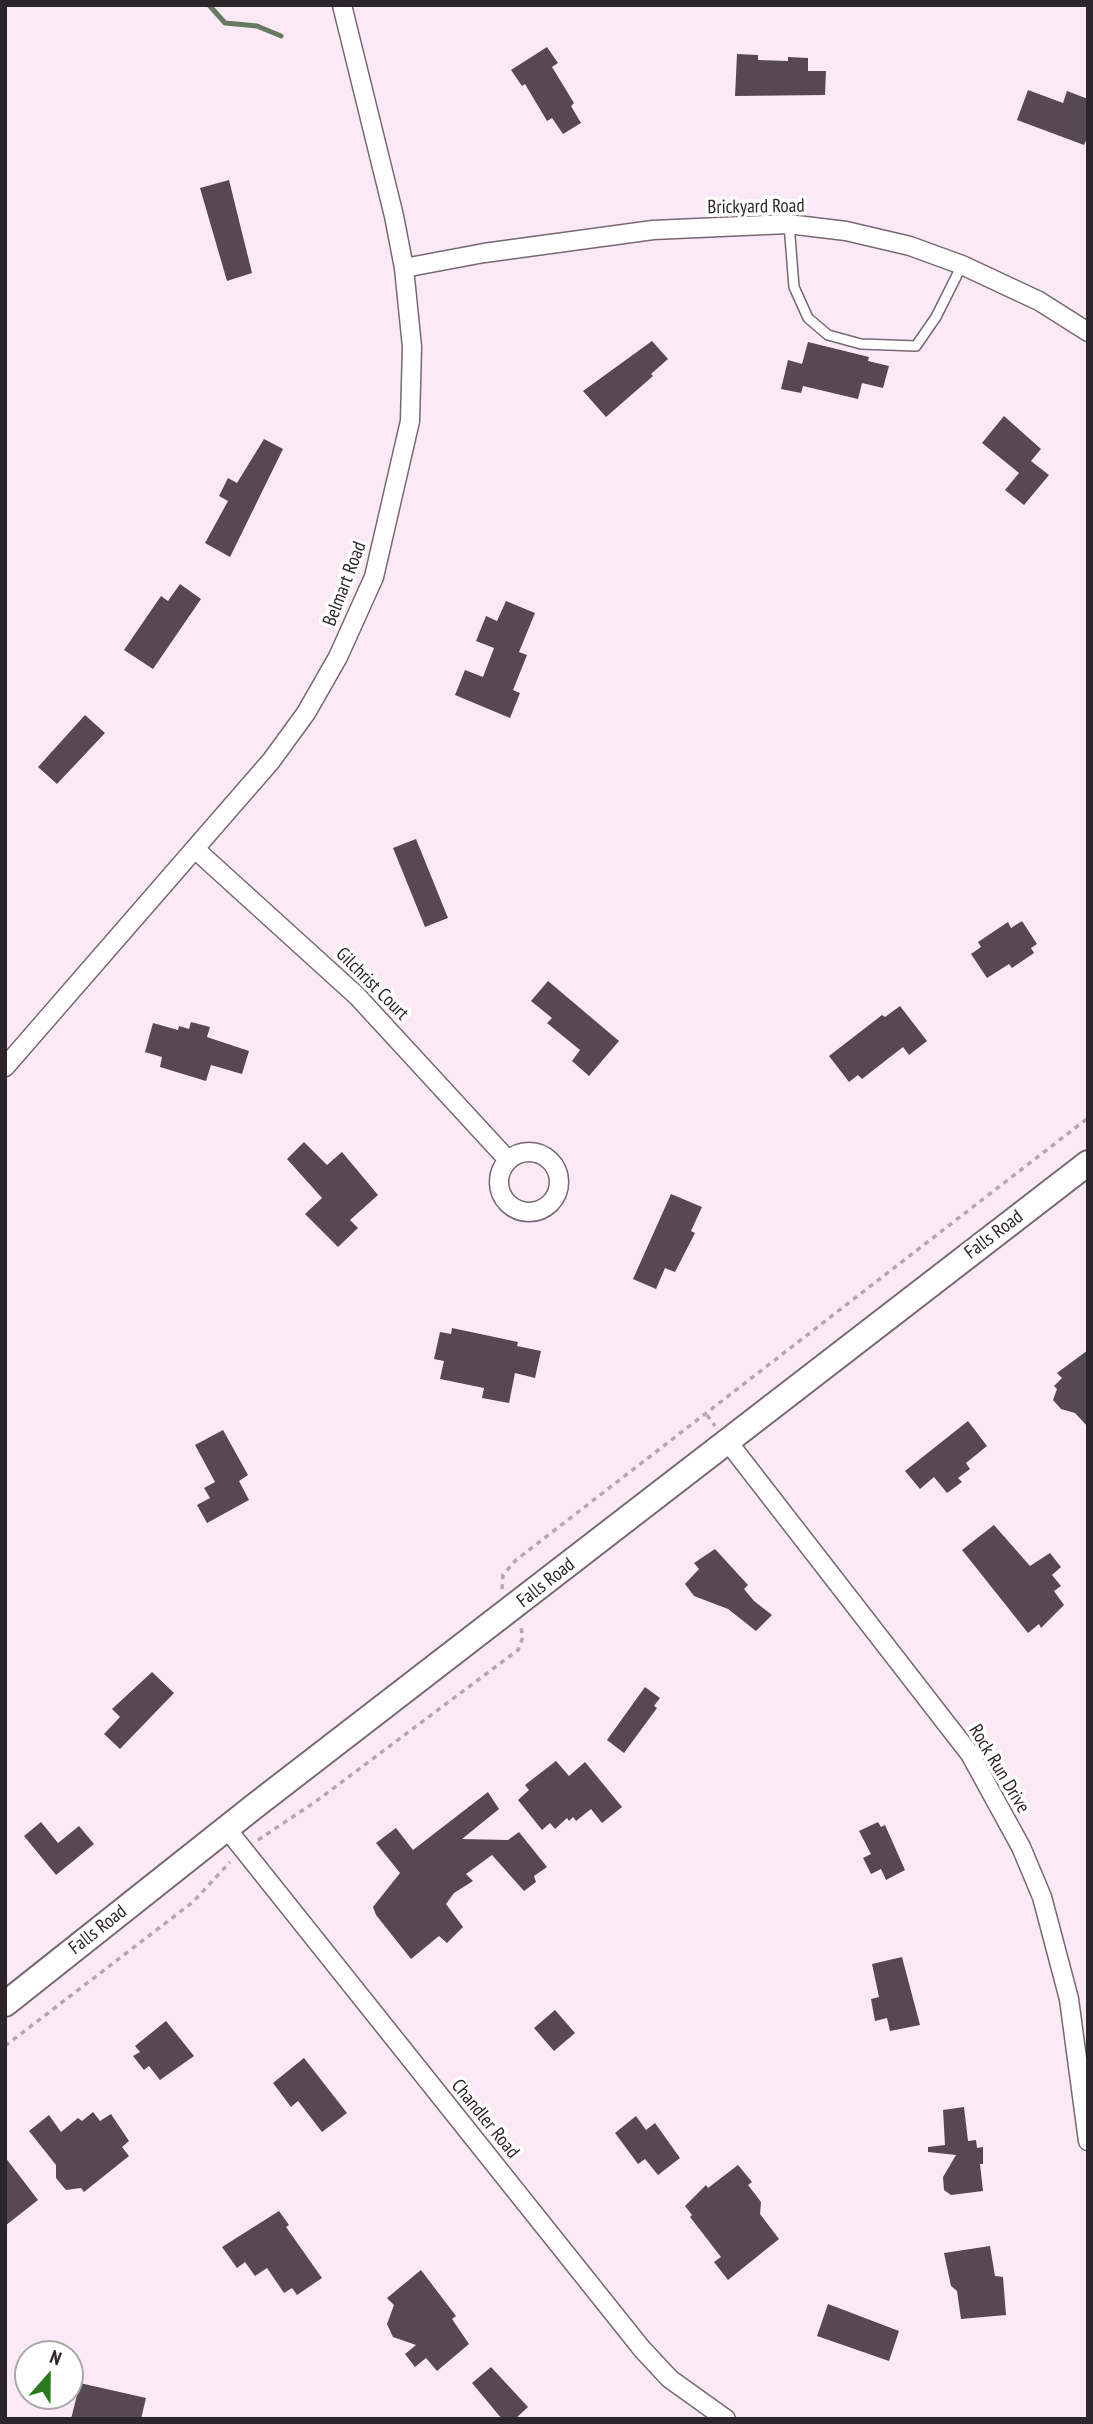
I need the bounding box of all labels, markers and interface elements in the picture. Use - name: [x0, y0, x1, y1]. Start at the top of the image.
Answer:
- street label: Brickyard Road: [707, 195, 805, 219]
- street label: Belmart Road: [318, 539, 372, 629]
- street label: Gilchrist Court: [331, 943, 413, 1025]
- street label: Falls Road: [960, 1206, 1028, 1264]
- street label: Falls Road: [513, 1553, 579, 1613]
- street label: Rock Run Drive: [964, 1721, 1034, 1817]
- street label: Falls Road: [65, 1900, 131, 1960]
- street label: Chandler Road: [446, 2075, 524, 2163]
- north arrow: [14, 2340, 84, 2410]
- text: N: [47, 2344, 65, 2370]

